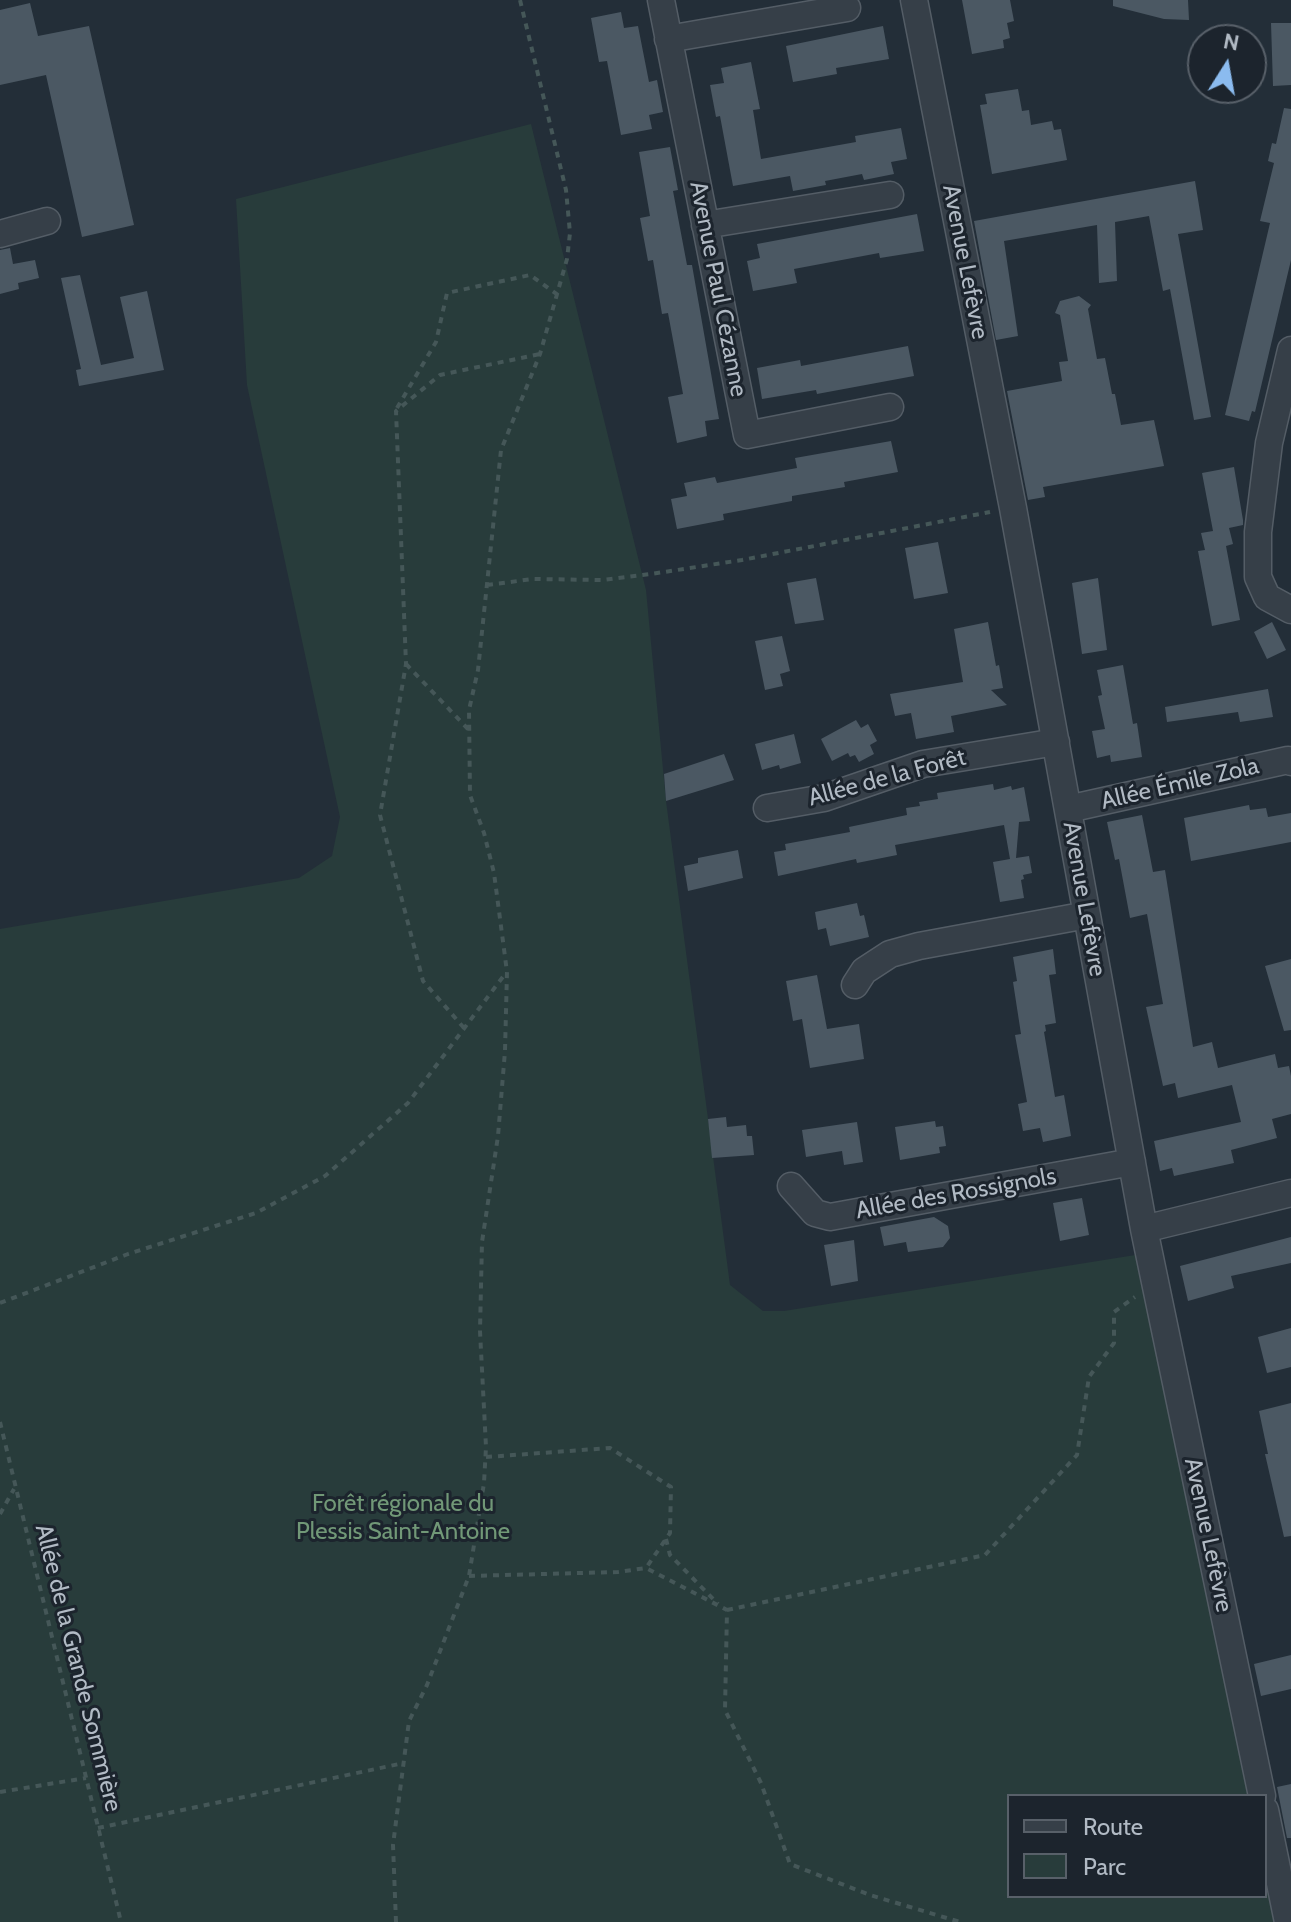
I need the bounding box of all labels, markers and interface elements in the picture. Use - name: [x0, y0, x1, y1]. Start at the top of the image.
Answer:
- north arrow: [1187, 24, 1267, 104]
- text: N: [1221, 27, 1242, 57]
- street label: Avenue Paul Cézanne: [683, 179, 753, 399]
- street label: Avenue Lefèvre: [936, 182, 994, 342]
- street label: Allée de la Forêt: [805, 743, 969, 813]
- street label: Allée Émile Zola: [1098, 752, 1262, 816]
- street label: Avenue Lefèvre: [1056, 819, 1112, 979]
- street label: Allée des Rossignols: [853, 1162, 1059, 1226]
- street label: Avenue Lefèvre: [1178, 1455, 1238, 1615]
- park label: Forêt régionale du Plessis Saint-Antoine: [296, 1490, 510, 1546]
- street label: Allée de la Grande Sommière: [28, 1521, 128, 1815]
- legend: [1007, 1794, 1267, 1898]
- text: Route: [1083, 1812, 1143, 1841]
- text: Parc: [1083, 1852, 1126, 1881]

